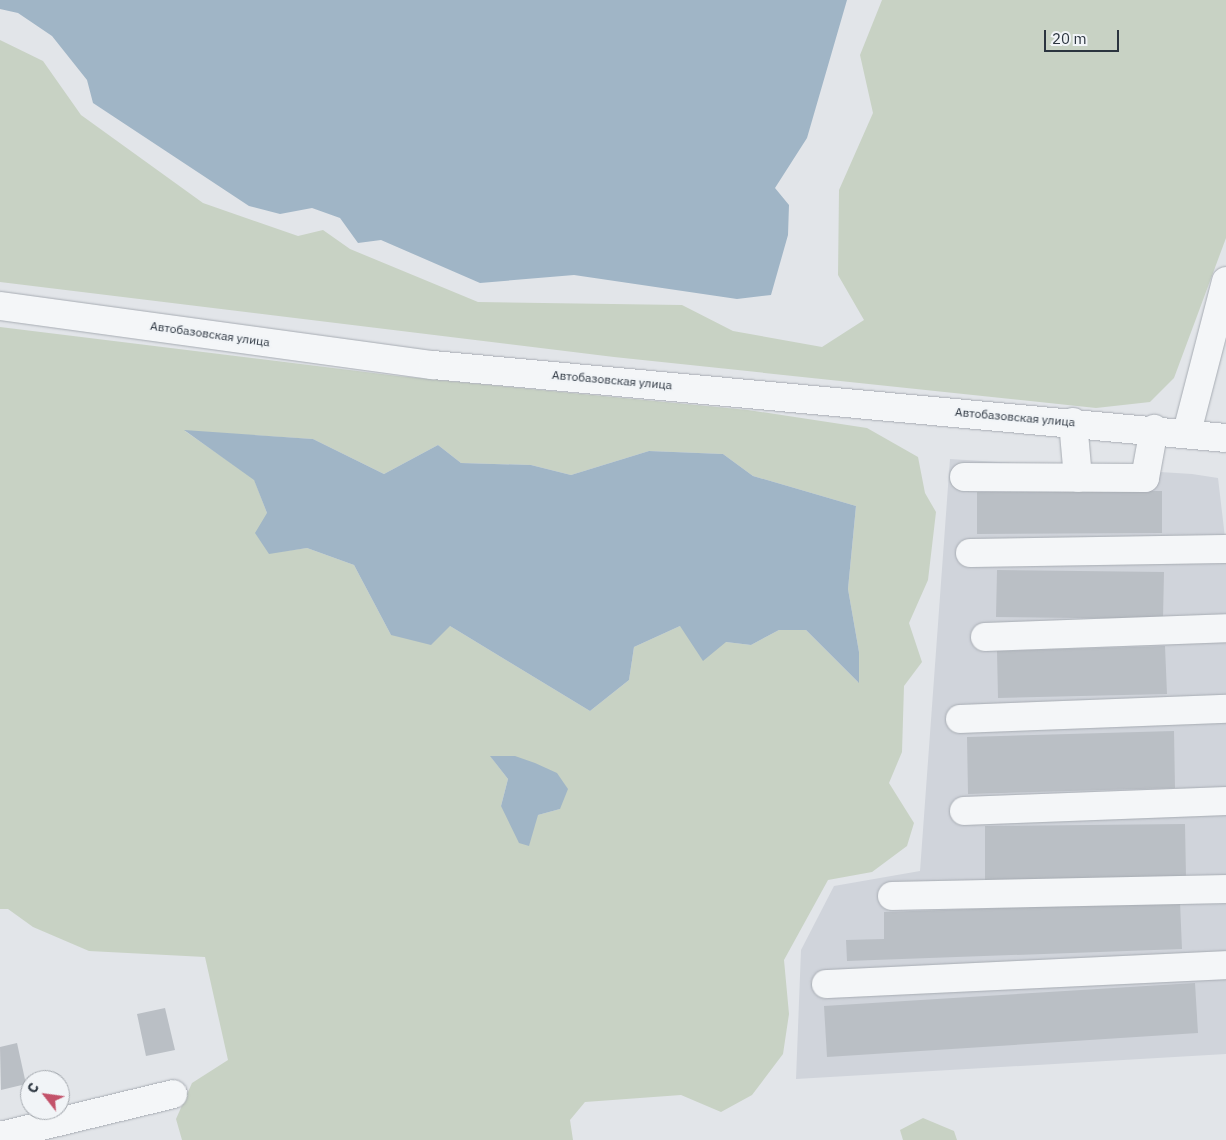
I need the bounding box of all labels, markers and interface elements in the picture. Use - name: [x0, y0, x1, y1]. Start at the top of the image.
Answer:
- scale bar: [1046, 20, 1121, 52]
- text: 20 m: [1052, 29, 1087, 48]
- street label: Автобазовская улица: [149, 318, 271, 350]
- street label: Автобазовская улица: [551, 368, 673, 392]
- street label: Автобазовская улица: [954, 405, 1076, 429]
- north arrow: [20, 1070, 70, 1120]
- text: С: [23, 1080, 43, 1096]

